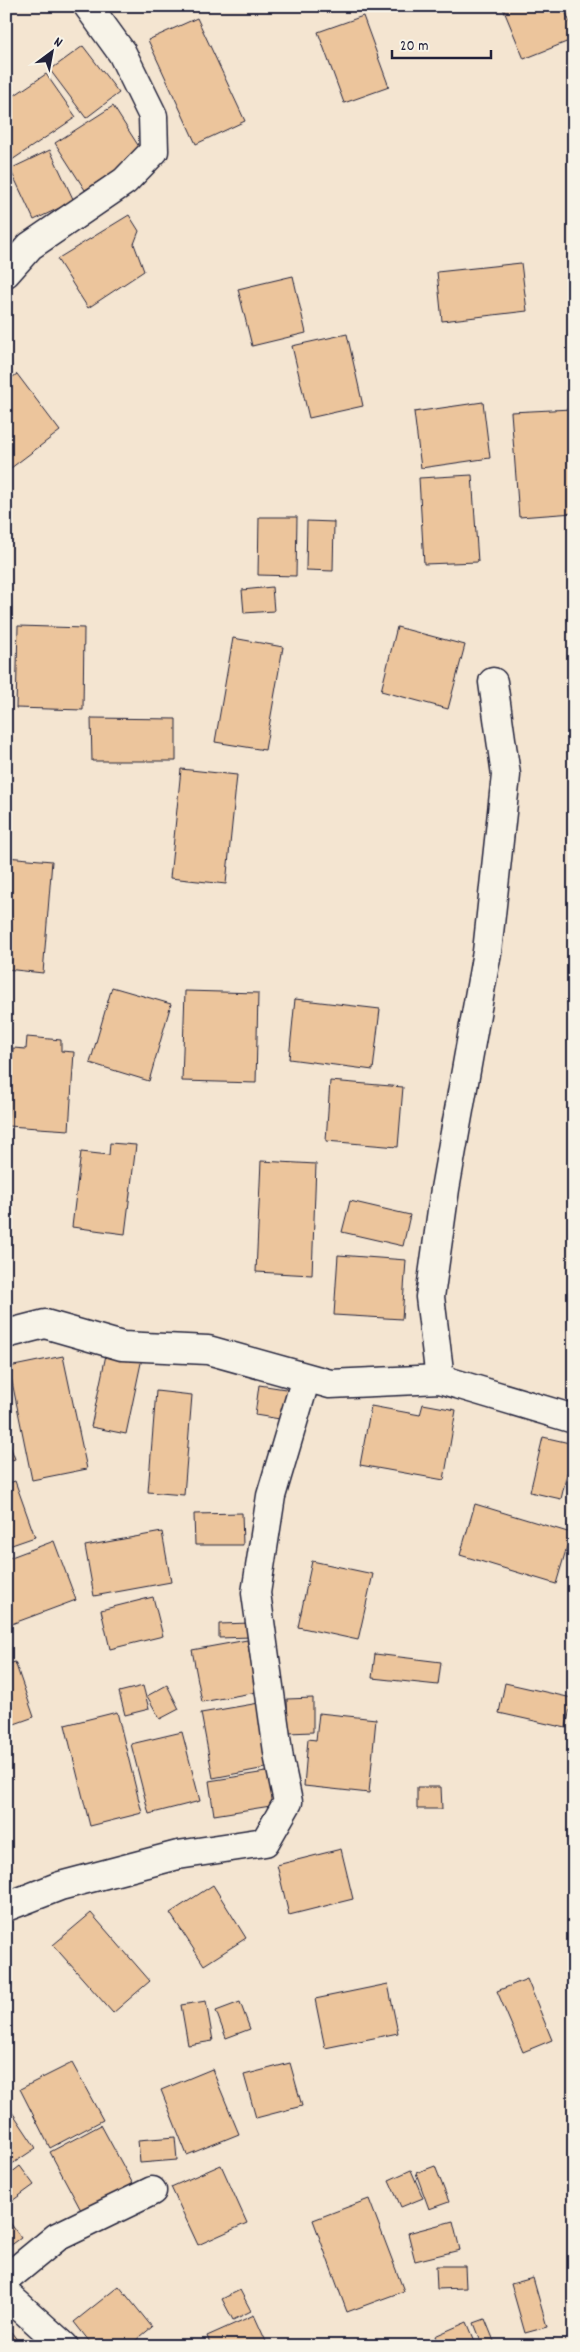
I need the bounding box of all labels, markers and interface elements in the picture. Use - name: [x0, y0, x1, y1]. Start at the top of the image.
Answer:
- north arrow: [28, 28, 78, 78]
- scale bar: [392, 28, 491, 60]
- text: N: [50, 32, 66, 53]
- text: 20 m: [400, 36, 428, 58]

